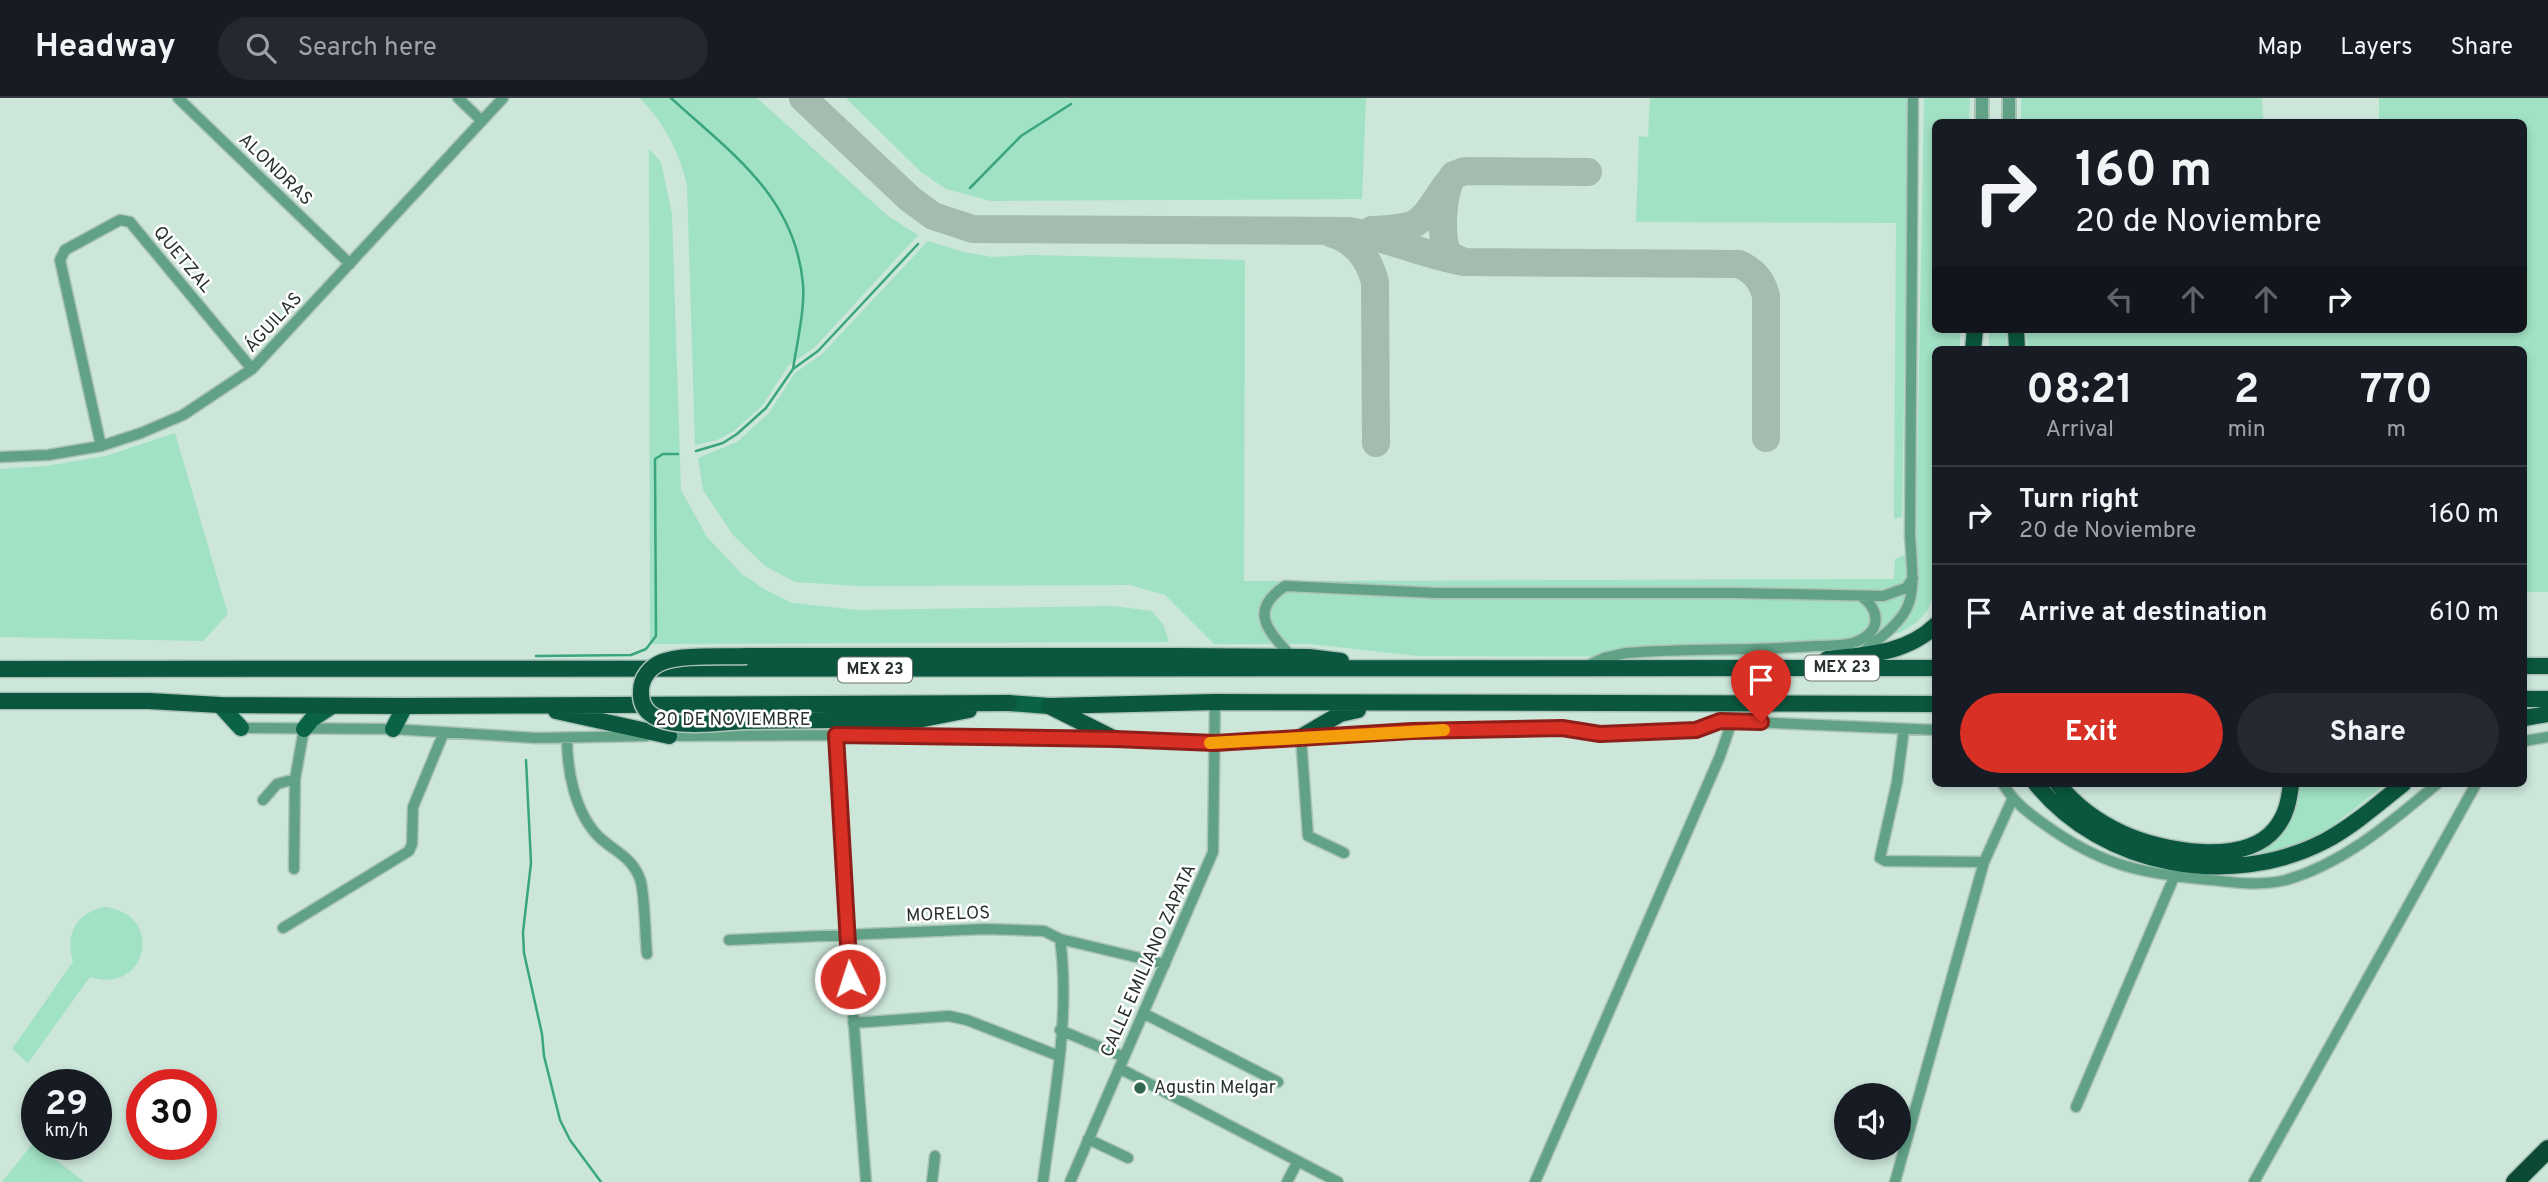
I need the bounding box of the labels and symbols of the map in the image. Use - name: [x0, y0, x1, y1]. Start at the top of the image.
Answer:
- street label: ALONDRAS: [233, 129, 317, 211]
- street label: QUETZAL: [147, 222, 217, 298]
- street label: ÁGUILAS: [239, 287, 308, 358]
- pin: [1731, 650, 1791, 722]
- road number: MEX 23: [1805, 656, 1879, 680]
- road number: MEX 23: [838, 657, 912, 682]
- street label: 20 DE NOVIEMBRE: [655, 709, 811, 732]
- street label: CALLE EMILIANO ZAPATA: [1096, 861, 1202, 1061]
- street label: MORELOS: [906, 902, 990, 928]
- position arrow: [813, 942, 887, 1016]
- speed limit sign: 30: [126, 1069, 217, 1160]
- place label: Agustin Melgar: [1154, 1077, 1276, 1100]
- marker: Agustin Melgar: [1132, 1080, 1148, 1096]

